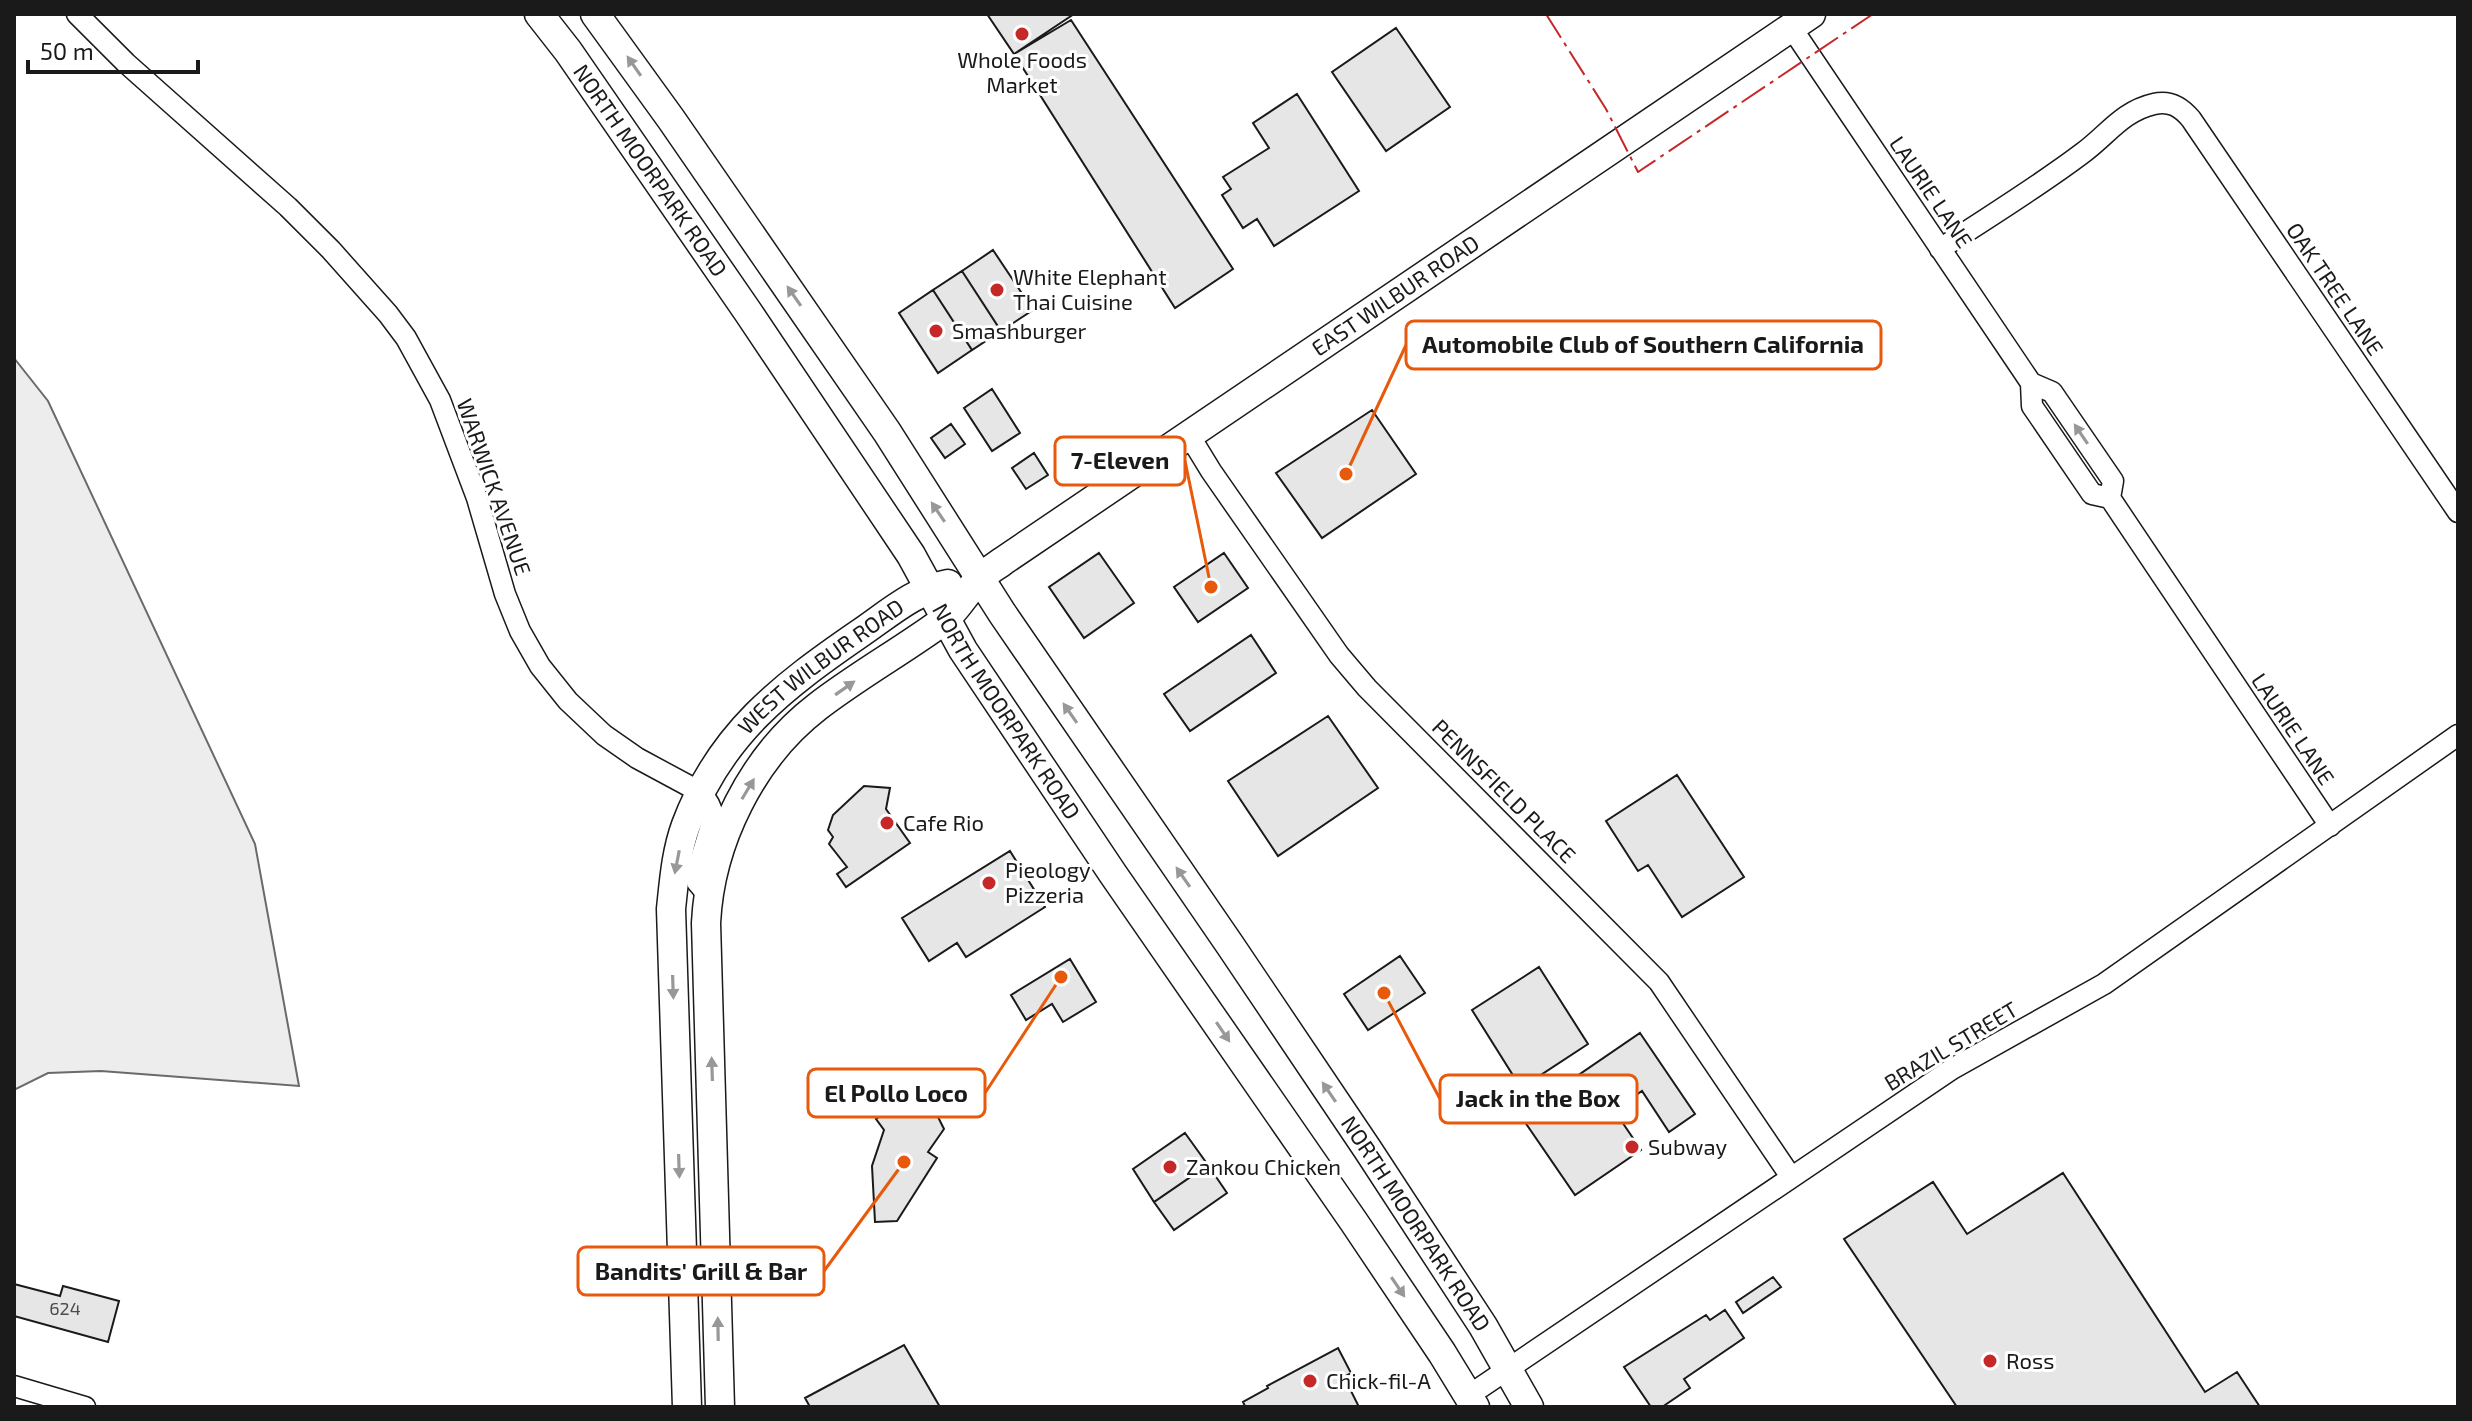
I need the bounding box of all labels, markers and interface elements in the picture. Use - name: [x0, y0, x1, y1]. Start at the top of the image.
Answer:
- scale bar: [28, 24, 198, 74]
- marker: Whole Foods Market: [1013, 25, 1031, 43]
- text: 50 m: [40, 36, 94, 65]
- place label: Whole Foods Market: [957, 46, 1087, 97]
- one-way arrow: [627, 56, 642, 77]
- street label: NORTH MOORPARK ROAD: [569, 59, 733, 281]
- street label: LAURIE LANE: [1885, 131, 1979, 252]
- street label: OAK TREE LANE: [2282, 217, 2390, 360]
- street label: EAST WILBUR ROAD: [1306, 229, 1483, 360]
- place label: White Elephant Thai Cuisine: [1013, 263, 1167, 314]
- marker: White Elephant Thai Cuisine: [988, 281, 1006, 299]
- one-way arrow: [787, 285, 802, 306]
- place label: Smashburger: [952, 317, 1086, 343]
- callout: Automobile Club of Southern California: [1406, 321, 1881, 369]
- marker: Smashburger: [927, 322, 945, 340]
- text: Automobile Club of Southern California: [1422, 329, 1864, 358]
- street label: WARWICK AVENUE: [453, 395, 537, 578]
- one-way arrow: [2074, 424, 2089, 445]
- callout: 7-Eleven: [1055, 437, 1185, 485]
- text: 7-Eleven: [1071, 445, 1169, 474]
- one-way arrow: [931, 501, 946, 522]
- street label: WEST WILBUR ROAD: [732, 593, 908, 739]
- street label: NORTH MOORPARK ROAD: [928, 599, 1086, 824]
- street label: LAURIE LANE: [2247, 668, 2341, 789]
- one-way arrow: [834, 681, 855, 696]
- one-way arrow: [1063, 703, 1078, 724]
- street label: PENNSFIELD PLACE: [1428, 713, 1582, 867]
- one-way arrow: [741, 778, 755, 800]
- place label: Cafe Rio: [903, 809, 984, 835]
- marker: Cafe Rio: [878, 814, 896, 832]
- one-way arrow: [671, 850, 683, 875]
- place label: Pieology Pizzeria: [1005, 856, 1091, 907]
- one-way arrow: [1176, 867, 1191, 888]
- marker: Pieology Pizzeria: [980, 874, 998, 892]
- one-way arrow: [667, 975, 680, 1000]
- street label: BRAZIL STREET: [1879, 995, 2022, 1095]
- one-way arrow: [1215, 1021, 1230, 1043]
- one-way arrow: [705, 1056, 718, 1081]
- callout: El Pollo Loco: [808, 1069, 985, 1117]
- callout: Jack in the Box: [1440, 1075, 1637, 1123]
- text: El Pollo Loco: [824, 1078, 968, 1107]
- one-way arrow: [1322, 1082, 1337, 1103]
- text: Jack in the Box: [1456, 1083, 1621, 1112]
- street label: NORTH MOORPARK ROAD: [1337, 1110, 1497, 1336]
- place label: Subway: [1648, 1133, 1727, 1159]
- marker: Subway: [1623, 1138, 1641, 1156]
- place label: Zankou Chicken: [1186, 1153, 1341, 1179]
- one-way arrow: [673, 1154, 686, 1179]
- marker: Zankou Chicken: [1161, 1158, 1179, 1176]
- callout: Bandits' Grill & Bar: [578, 1247, 824, 1295]
- text: Bandits' Grill & Bar: [595, 1256, 808, 1285]
- one-way arrow: [1390, 1276, 1405, 1297]
- house number: 624: [49, 1297, 81, 1319]
- one-way arrow: [711, 1316, 724, 1341]
- place label: Ross: [2006, 1347, 2054, 1373]
- marker: Ross: [1981, 1352, 1999, 1370]
- place label: Chick-fil-A: [1326, 1367, 1431, 1393]
- marker: Chick-fil-A: [1301, 1372, 1319, 1390]

